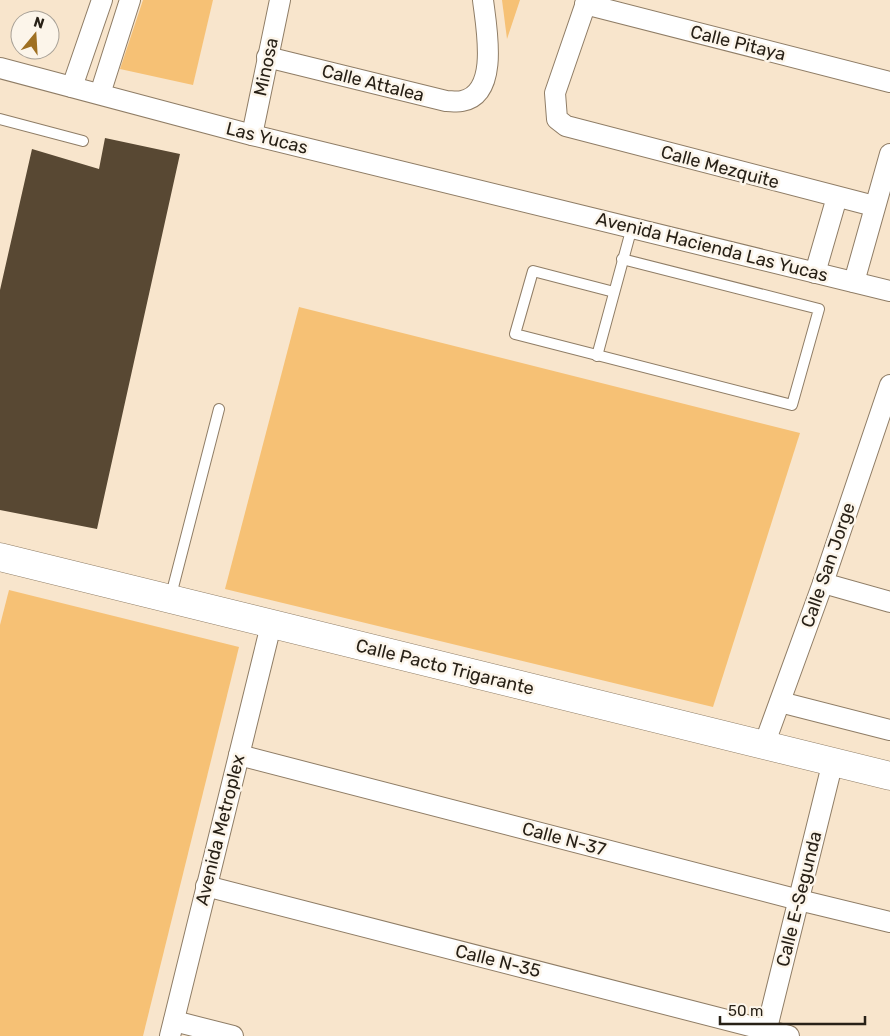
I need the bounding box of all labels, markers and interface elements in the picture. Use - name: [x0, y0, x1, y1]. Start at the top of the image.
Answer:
- north arrow: [10, 10, 60, 60]
- text: N: [31, 13, 46, 33]
- street label: Calle Pitaya: [688, 21, 788, 65]
- street label: Minosa: [249, 36, 283, 98]
- street label: Calle Attalea: [320, 60, 426, 106]
- street label: Las Yucas: [224, 117, 310, 159]
- street label: Calle Mezquite: [658, 141, 782, 193]
- street label: Avenida Hacienda Las Yucas: [594, 208, 830, 286]
- street label: Calle San Jorge: [796, 500, 860, 630]
- street label: Calle Pacto Trigarante: [354, 634, 536, 700]
- street label: Avenida Metroplex: [191, 752, 249, 908]
- street label: Calle N-37: [520, 817, 608, 861]
- street label: Calle E-Segunda: [772, 829, 826, 969]
- street label: Calle N-35: [453, 940, 543, 982]
- scale bar: [720, 994, 865, 1026]
- text: 50 m: [728, 1002, 763, 1020]

